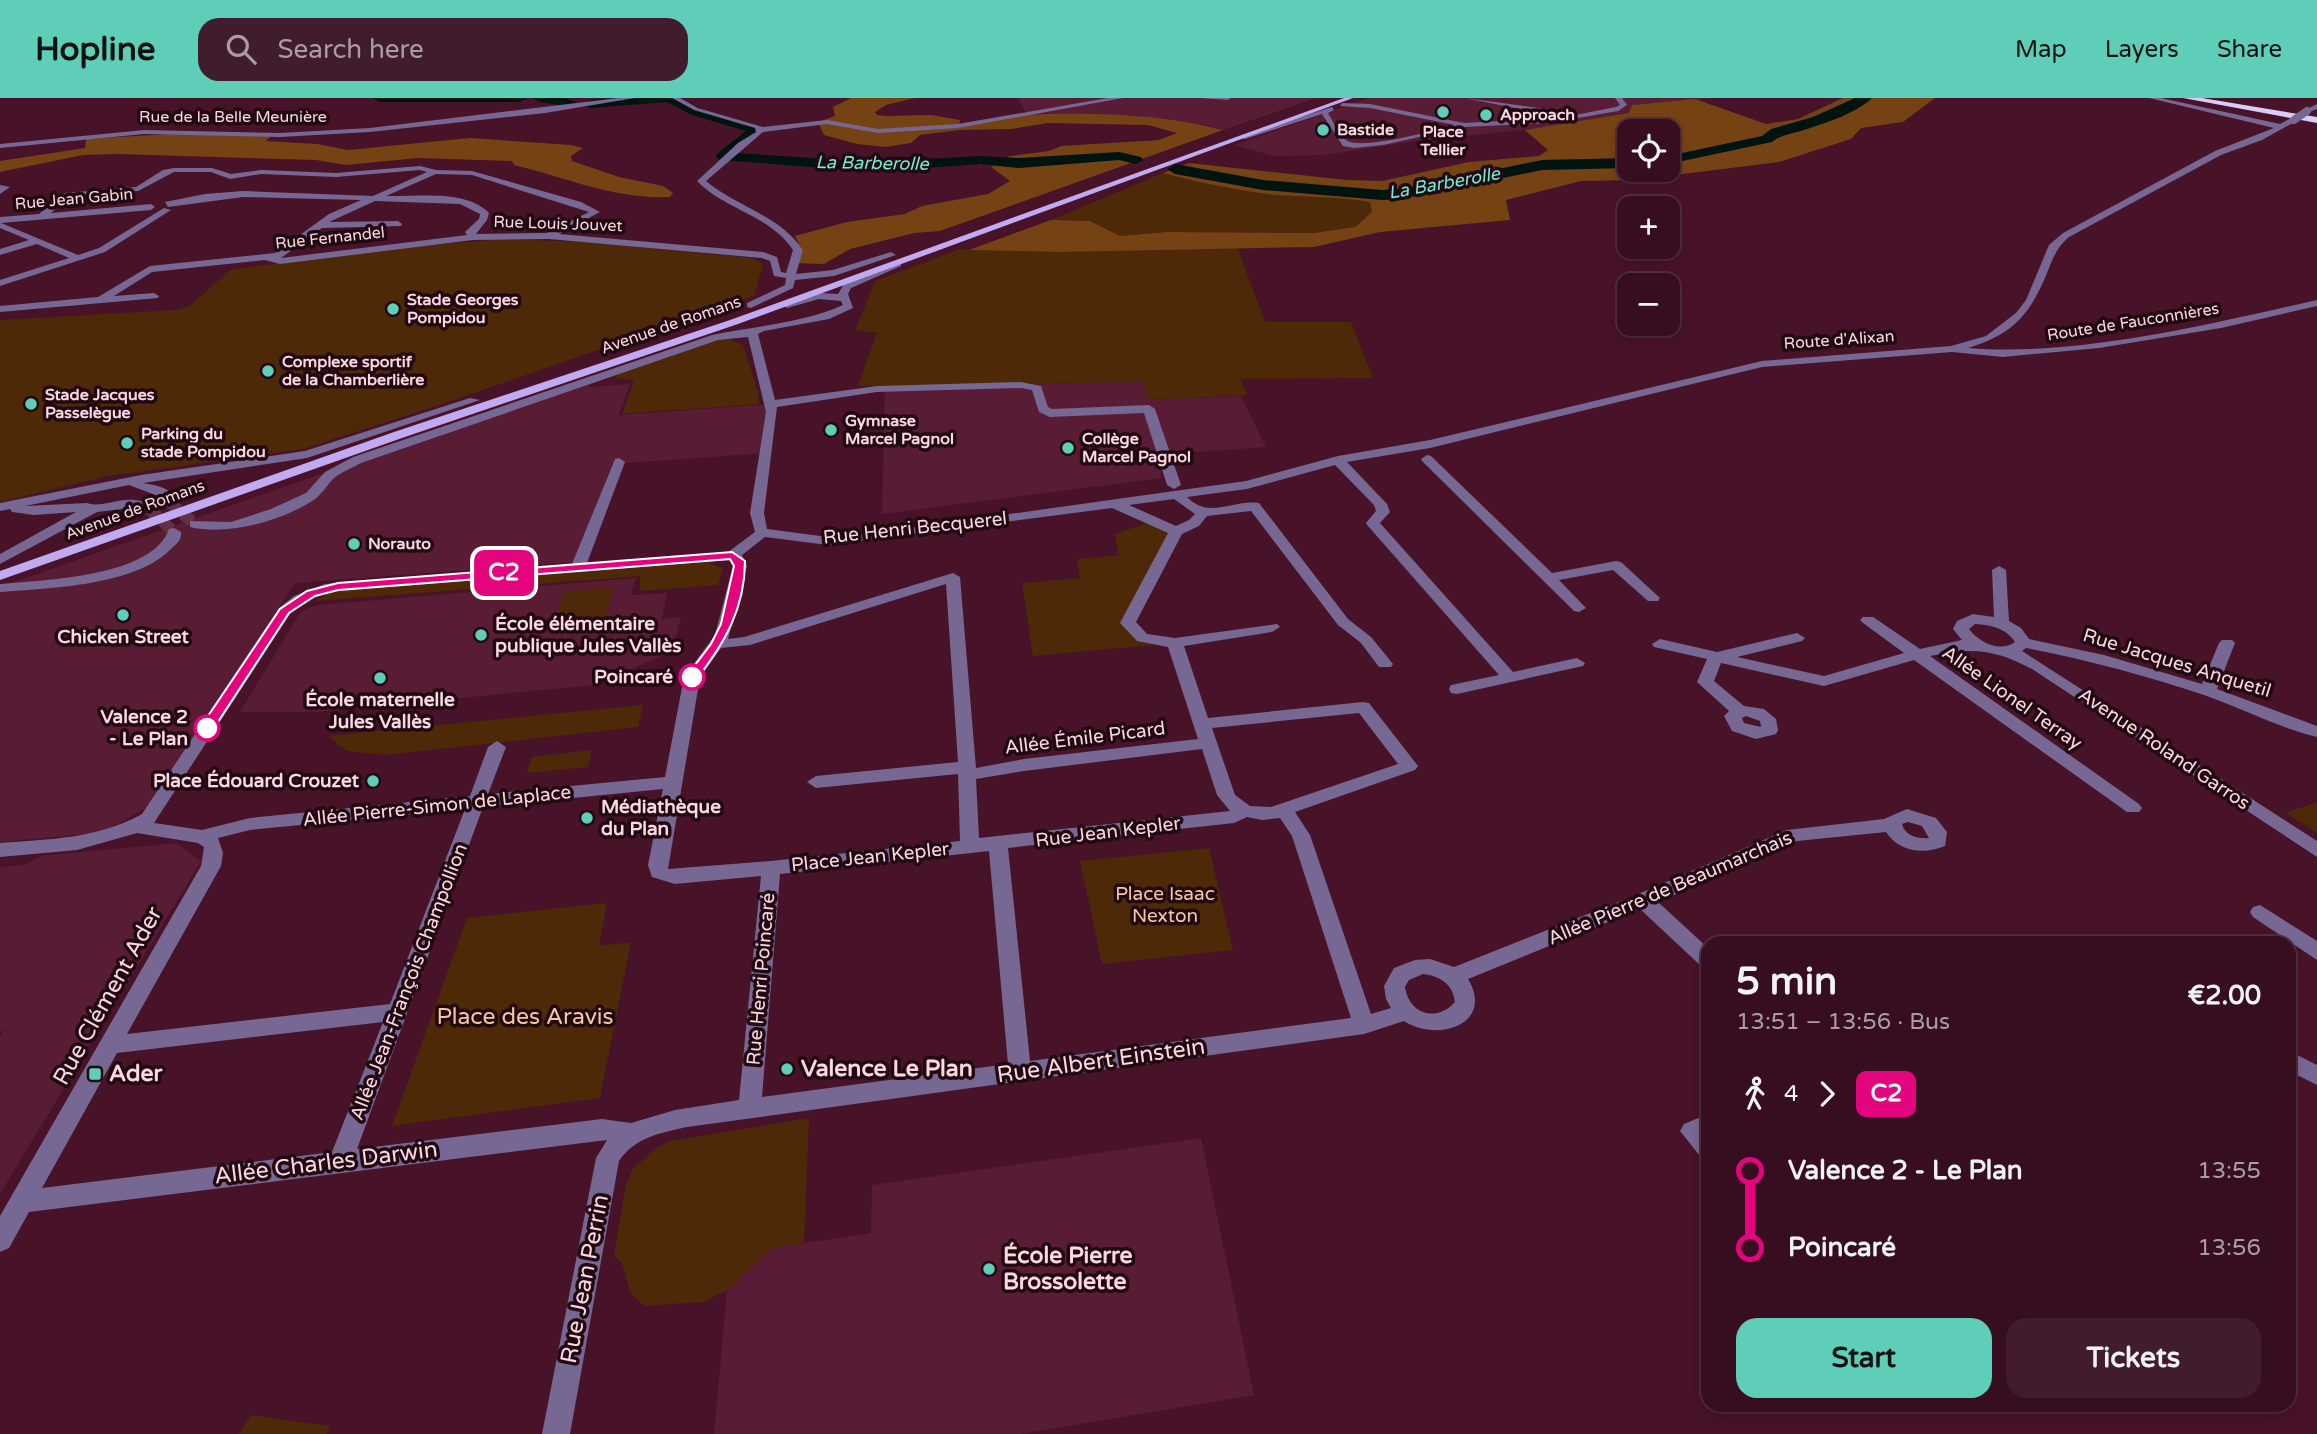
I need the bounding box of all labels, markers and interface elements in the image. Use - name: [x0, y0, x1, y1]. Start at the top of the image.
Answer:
- search box: [198, 18, 688, 81]
- text: Hopline: [35, 30, 156, 69]
- icon: search: [222, 30, 260, 68]
- text: Search here: [278, 34, 424, 65]
- text: Map: [2015, 35, 2067, 64]
- text: Layers: [2105, 35, 2179, 64]
- text: Share: [2217, 35, 2282, 64]
- marker: Place Tellier: [1435, 104, 1451, 120]
- place label: Approach: [1500, 105, 1575, 125]
- street label: Rue de la Belle Meunière: [139, 107, 327, 127]
- marker: Approach: [1478, 107, 1494, 123]
- map controls: [1617, 119, 1680, 336]
- button: locate: [1617, 119, 1680, 182]
- place label: Bastide: [1337, 120, 1394, 140]
- marker: Bastide: [1315, 122, 1331, 138]
- place label: Place Tellier: [1420, 122, 1466, 160]
- water label: La Barberolle: [815, 151, 929, 175]
- water label: La Barberolle: [1386, 162, 1502, 204]
- street label: Rue Jean Gabin: [14, 184, 134, 214]
- button: +: [1617, 196, 1680, 259]
- street label: Rue Louis Jouvet: [493, 212, 623, 236]
- street label: Rue Fernandel: [274, 222, 386, 254]
- button: −: [1617, 273, 1680, 336]
- place label: Stade Georges Pompidou: [407, 290, 519, 328]
- street label: Avenue de Romans: [598, 292, 744, 358]
- street label: Route de Fauconnières: [2046, 299, 2220, 345]
- marker: Stade Georges Pompidou: [385, 301, 401, 317]
- street label: Route d'Alixan: [1783, 326, 1895, 354]
- place label: Complexe sportif de la Chamberlière: [282, 352, 424, 390]
- marker: Complexe sportif de la Chamberlière: [260, 363, 276, 379]
- place label: Stade Jacques Passelègue: [45, 385, 155, 423]
- marker: Stade Jacques Passelègue: [23, 396, 39, 412]
- place label: Gymnase Marcel Pagnol: [845, 411, 954, 449]
- marker: Gymnase Marcel Pagnol: [823, 422, 839, 438]
- place label: Parking du stade Pompidou: [141, 424, 266, 462]
- place label: Collège Marcel Pagnol: [1082, 429, 1191, 467]
- marker: Parking du stade Pompidou: [119, 435, 135, 451]
- marker: Collège Marcel Pagnol: [1060, 440, 1076, 456]
- street label: Avenue de Romans: [63, 475, 207, 545]
- street label: Rue Henri Becquerel: [822, 507, 1008, 549]
- place label: Norauto: [368, 534, 431, 554]
- marker: Norauto: [346, 536, 362, 552]
- line badge: C2: [472, 550, 536, 596]
- text: C2: [488, 558, 520, 587]
- marker: Chicken Street: [115, 607, 131, 623]
- place label: École élémentaire publique Jules Vallès: [495, 612, 681, 658]
- street label: Rue Jacques Anquetil: [2080, 624, 2274, 702]
- place label: Chicken Street: [57, 626, 189, 648]
- marker: École élémentaire publique Jules Vallès: [473, 627, 489, 643]
- street label: Allée Lionel Terray: [1938, 642, 2086, 754]
- marker: Poincaré: [679, 664, 705, 690]
- place label: Poincaré: [594, 666, 673, 688]
- marker: École maternelle Jules Vallès: [372, 670, 388, 686]
- street label: Avenue Roland Garros: [2074, 683, 2254, 815]
- place label: École maternelle Jules Vallès: [305, 688, 455, 733]
- place label: Valence 2 - Le Plan: [100, 706, 188, 750]
- marker: Valence 2 - Le Plan: [194, 715, 220, 741]
- street label: Allée Émile Picard: [1003, 717, 1167, 759]
- place label: Place Édouard Crouzet: [153, 769, 360, 792]
- marker: Place Édouard Crouzet: [365, 773, 381, 789]
- street label: Allée Pierre-Simon de Laplace: [302, 781, 572, 831]
- place label: Médiathèque du Plan: [601, 796, 721, 840]
- marker: Médiathèque du Plan: [579, 810, 595, 826]
- street label: Rue Jean Kepler: [1034, 812, 1182, 852]
- street label: Allée Pierre de Beaumarchais: [1545, 826, 1795, 950]
- street label: Place Jean Kepler: [790, 838, 951, 876]
- street label: Allée Jean-François Champollion: [346, 841, 472, 1123]
- park label: Place Isaac Nexton: [1115, 883, 1215, 927]
- street label: Rue Henri Poincaré: [743, 892, 779, 1066]
- street label: Rue Clément Ader: [47, 902, 169, 1090]
- text: 5 min: [1736, 959, 1837, 1005]
- text: €2.00: [2188, 980, 2261, 1011]
- park label: Place des Aravis: [436, 1003, 614, 1031]
- text: 13:51 – 13:56 · Bus: [1736, 1008, 1950, 1036]
- street label: Rue Albert Einstein: [995, 1033, 1207, 1089]
- place label: Valence Le Plan: [801, 1055, 973, 1083]
- place label: Ader: [109, 1060, 162, 1088]
- marker: Valence Le Plan: [779, 1061, 795, 1077]
- marker: Ader: [87, 1066, 103, 1082]
- icon: walk: [1736, 1075, 1774, 1113]
- icon: forward: [1808, 1075, 1846, 1113]
- text: C2: [1870, 1079, 1902, 1108]
- text: 4: [1784, 1080, 1798, 1108]
- street label: Allée Charles Darwin: [213, 1135, 439, 1191]
- text: Valence 2 - Le Plan: [1788, 1155, 2023, 1186]
- text: 13:55: [2197, 1157, 2261, 1185]
- street label: Rue Jean Perrin: [555, 1192, 615, 1366]
- text: Poincaré: [1788, 1232, 1896, 1263]
- text: 13:56: [2197, 1234, 2261, 1262]
- place label: École Pierre Brossolette: [1003, 1242, 1133, 1296]
- marker: École Pierre Brossolette: [981, 1261, 997, 1277]
- button: Start: [1736, 1318, 1992, 1398]
- button: Tickets: [2006, 1318, 2261, 1398]

